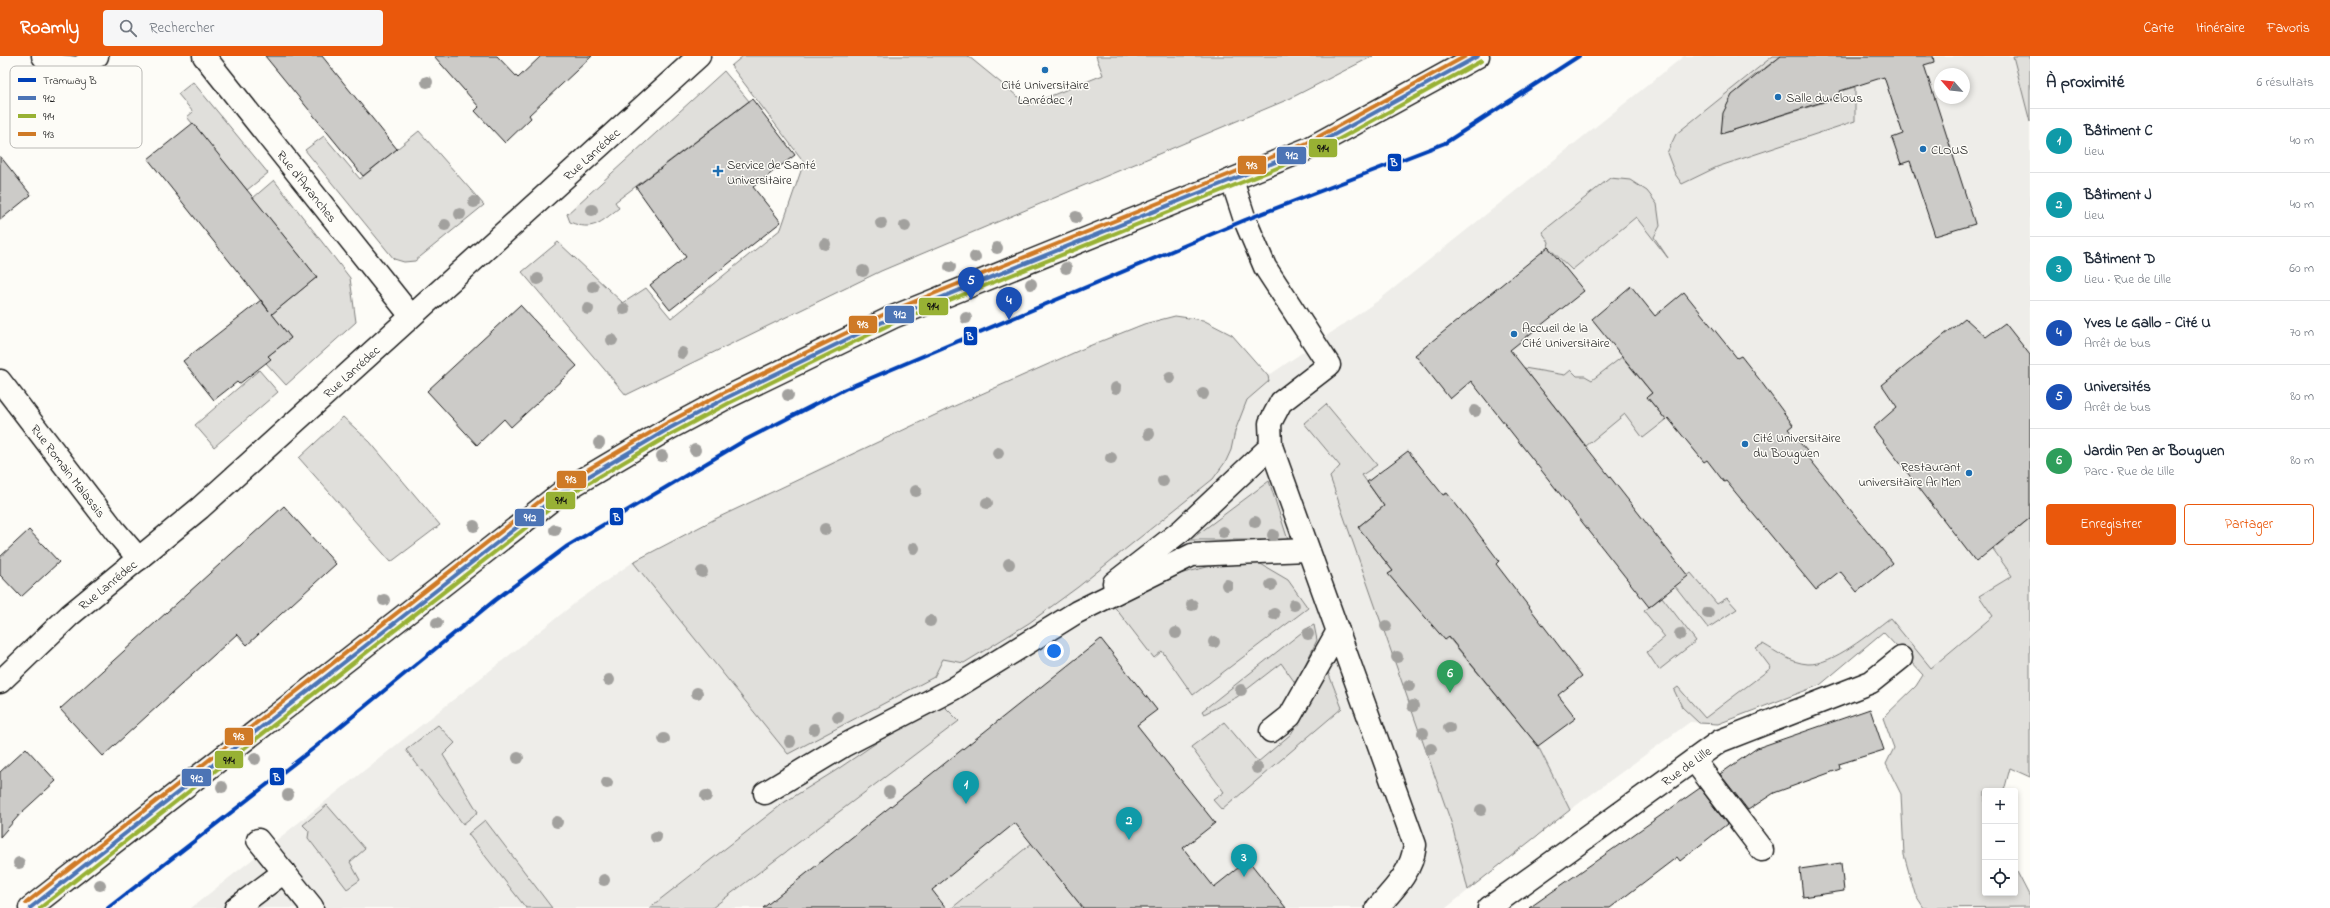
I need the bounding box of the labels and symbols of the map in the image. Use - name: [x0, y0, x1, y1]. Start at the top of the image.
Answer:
- marker: Cité Universitaire Lanrédec 1: [1040, 65, 1050, 75]
- legend: [10, 66, 142, 148]
- north arrow: [1934, 68, 1970, 104]
- text: Tramway B: [43, 73, 97, 90]
- place label: Cité Universitaire Lanrédec 1: [1001, 76, 1089, 110]
- place label: Salle du Clous: [1786, 89, 1863, 108]
- text: 912: [43, 91, 56, 107]
- marker: Salle du Clous: [1773, 92, 1783, 102]
- text: 914: [43, 109, 55, 125]
- street label: Rue Lanrédec: [560, 124, 625, 186]
- text: 913: [43, 127, 55, 143]
- line badge: 914: [1308, 138, 1338, 158]
- text: 914: [1316, 141, 1329, 157]
- place label: CLOUS: [1931, 141, 1968, 160]
- marker: CLOUS: [1918, 144, 1928, 154]
- line badge: 912: [1276, 146, 1307, 165]
- street label: Rue d'Avranches: [272, 147, 341, 227]
- text: 912: [1285, 148, 1299, 164]
- line badge: B: [1387, 153, 1402, 172]
- line badge: 913: [1237, 155, 1267, 175]
- text: B: [1389, 155, 1398, 171]
- place label: Service de Santé Universitaire: [727, 156, 816, 190]
- text: 913: [1245, 158, 1258, 174]
- marker: Service de Santé Universitaire: [712, 165, 724, 177]
- pin: 5: [958, 267, 984, 300]
- pin: 4: [996, 287, 1022, 320]
- line badge: 914: [918, 297, 949, 316]
- text: 914: [926, 299, 939, 315]
- line badge: 912: [884, 305, 915, 324]
- text: 912: [893, 307, 907, 323]
- line badge: 913: [848, 315, 878, 334]
- text: 913: [856, 317, 869, 333]
- place label: Accueil de la Cité Universitaire: [1522, 319, 1610, 353]
- line badge: B: [963, 326, 978, 346]
- text: B: [965, 329, 974, 345]
- marker: Accueil de la Cité Universitaire: [1509, 329, 1519, 339]
- street label: Rue Lanrédec: [319, 341, 385, 403]
- street label: Rue Romain Malassis: [26, 421, 110, 523]
- place label: Cité Universitaire du Bouguen: [1753, 429, 1841, 464]
- marker: Cité Universitaire du Bouguen: [1740, 439, 1750, 449]
- place label: Restaurant universitaire Ar Men: [1858, 458, 1962, 492]
- marker: Restaurant universitaire Ar Men: [1964, 468, 1974, 478]
- line badge: 913: [556, 470, 587, 489]
- text: 913: [564, 472, 577, 488]
- line badge: 914: [545, 491, 576, 510]
- text: 914: [554, 493, 567, 509]
- line badge: B: [609, 507, 624, 526]
- line badge: 912: [514, 508, 545, 527]
- text: 912: [523, 510, 537, 526]
- text: B: [612, 510, 621, 526]
- street label: Rue Lanrédec: [75, 556, 142, 615]
- your location: [1044, 641, 1064, 661]
- pin: 6: [1437, 660, 1463, 693]
- line badge: 913: [224, 727, 254, 746]
- text: 913: [232, 729, 245, 745]
- street label: Rue de Lille: [1658, 742, 1716, 791]
- line badge: 914: [214, 750, 244, 769]
- text: 914: [222, 753, 235, 769]
- line badge: B: [269, 767, 285, 786]
- line badge: 912: [181, 768, 212, 787]
- text: B: [272, 770, 281, 786]
- text: 912: [190, 771, 204, 787]
- pin: 1: [953, 771, 979, 804]
- pin: 2: [1116, 807, 1142, 840]
- pin: 3: [1231, 844, 1257, 877]

